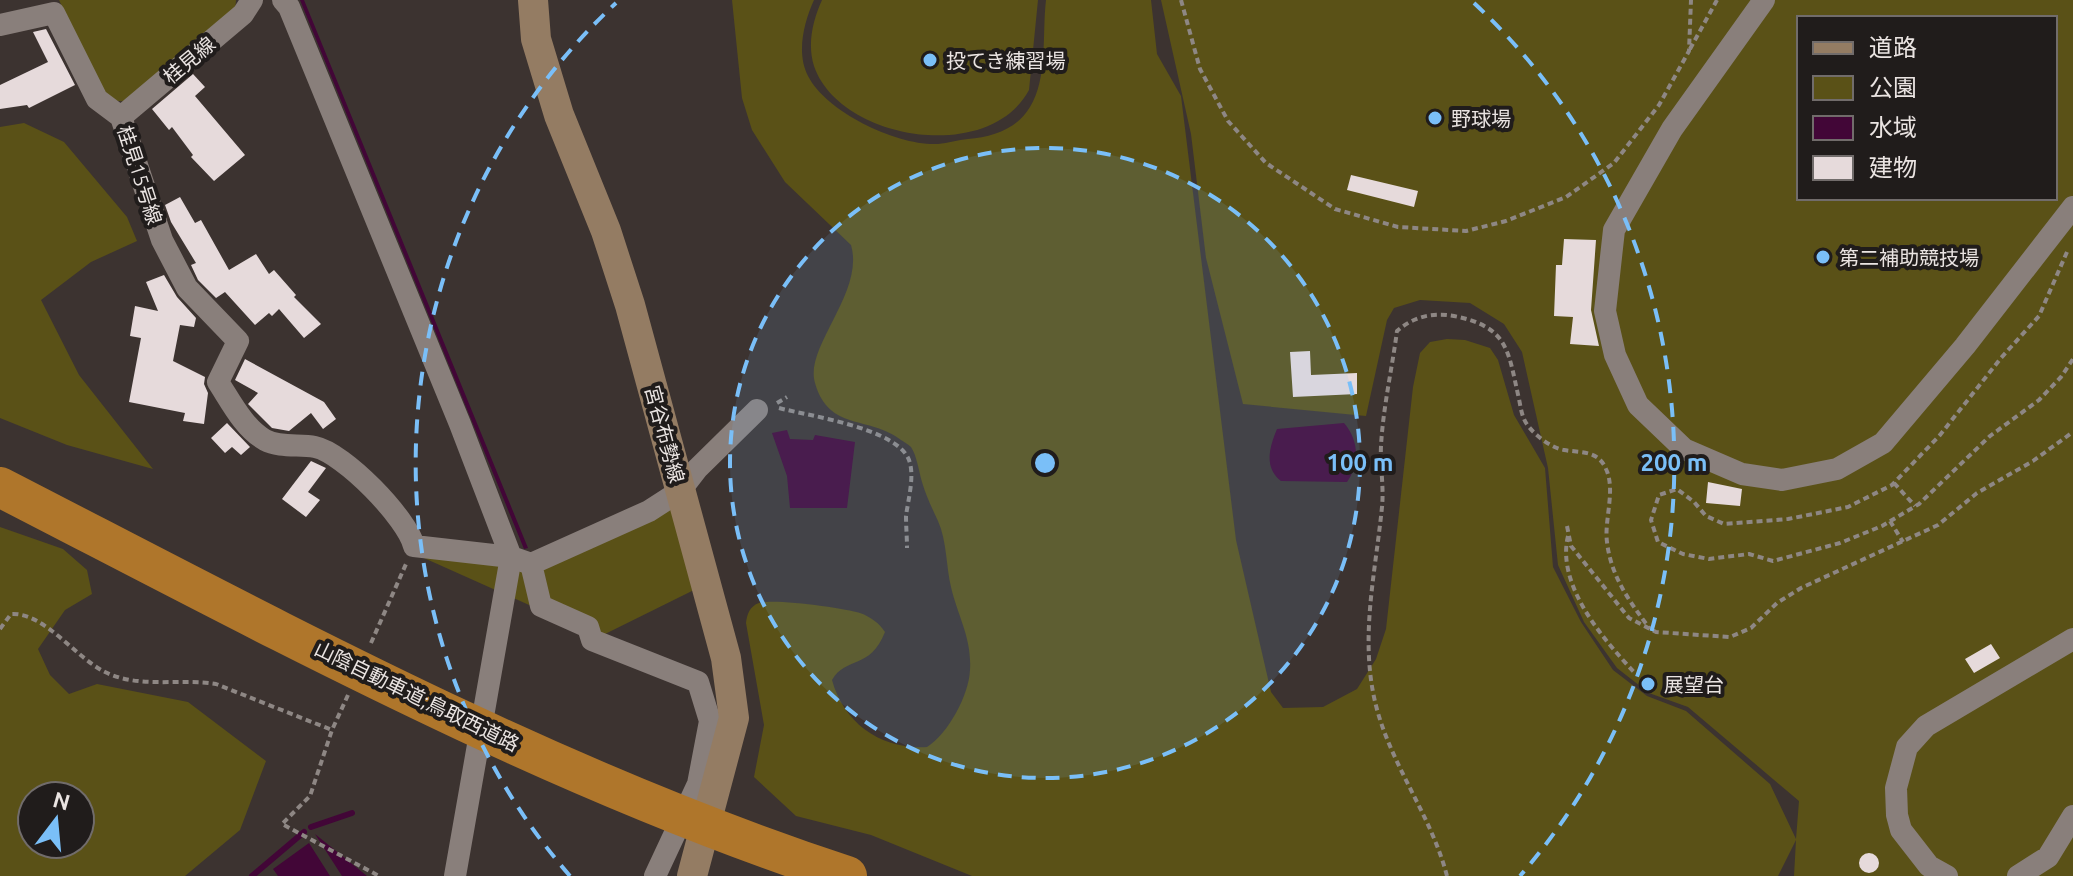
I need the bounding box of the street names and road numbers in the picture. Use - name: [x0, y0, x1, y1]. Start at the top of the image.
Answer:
- street label: 桂見線: [159, 32, 219, 88]
- street label: 桂見15号線: [113, 123, 167, 227]
- street label: 宮谷布勢線: [641, 383, 689, 485]
- street label: 山陰自動車道;鳥取西道路: [311, 636, 523, 756]

